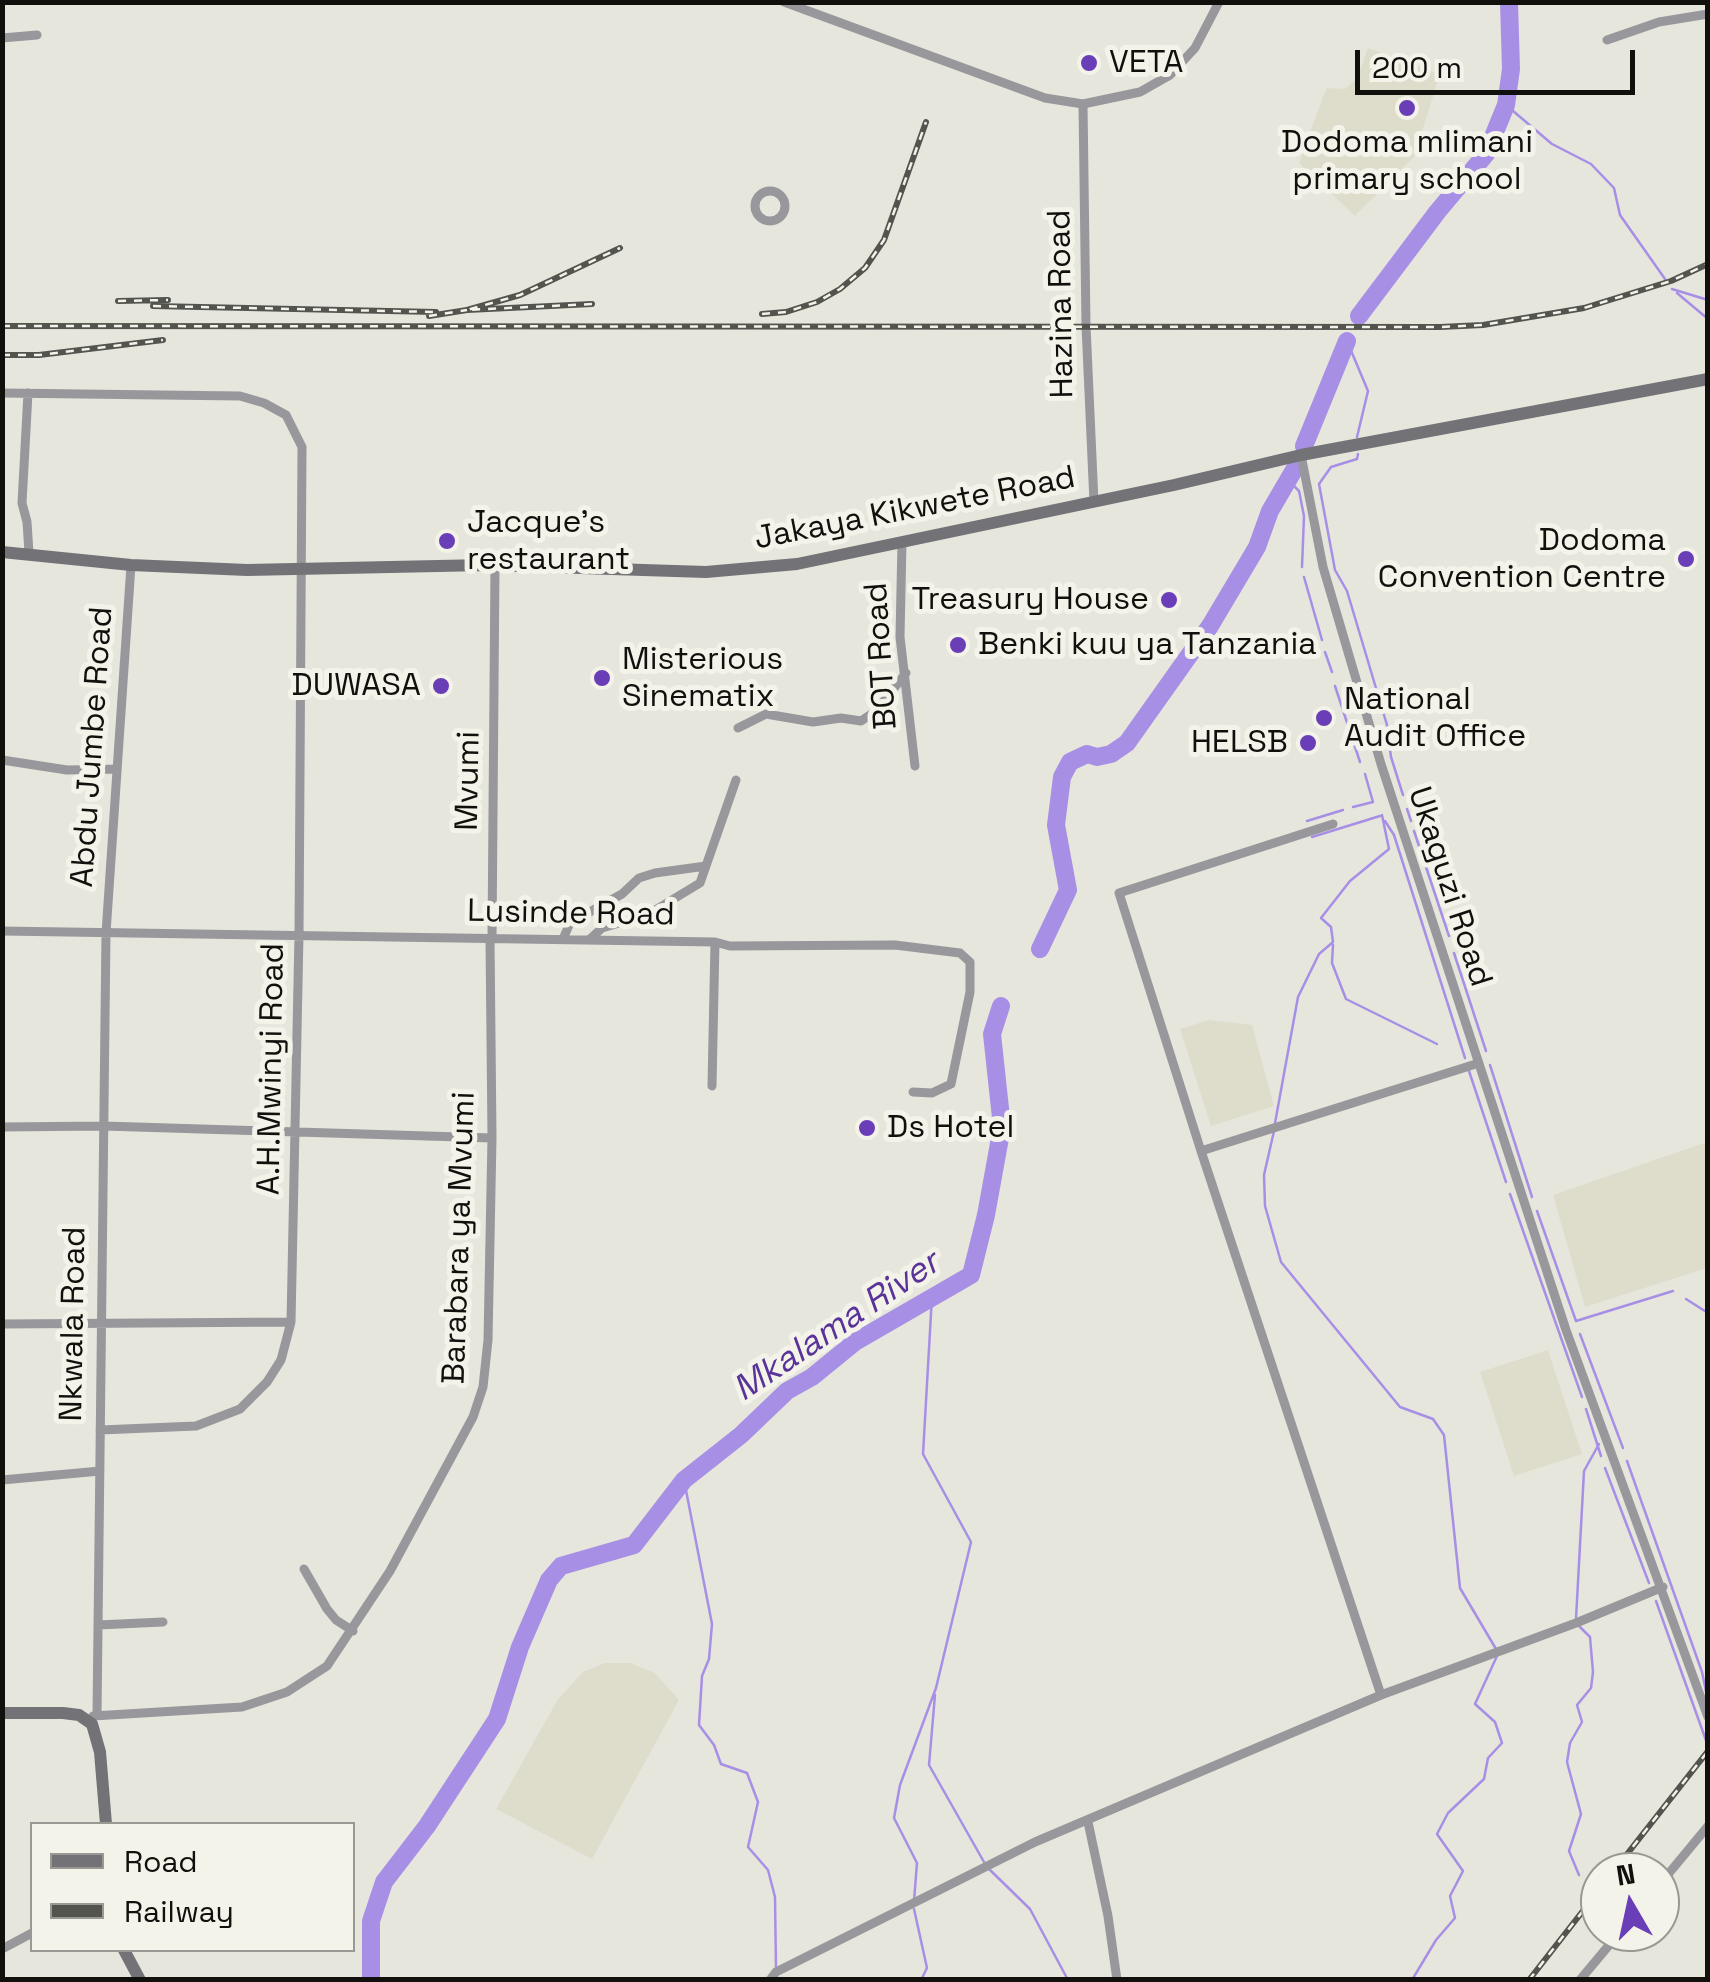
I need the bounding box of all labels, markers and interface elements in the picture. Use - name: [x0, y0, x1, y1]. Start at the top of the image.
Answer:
- scale bar: [1360, 30, 1640, 92]
- place label: VETA: [1109, 44, 1183, 82]
- text: 200 m: [1372, 48, 1462, 87]
- marker: VETA: [1078, 52, 1100, 74]
- marker: Dodoma mlimani primary school: [1396, 97, 1418, 119]
- place label: Dodoma mlimani primary school: [1281, 124, 1533, 199]
- street label: Hazina Road: [1041, 209, 1083, 399]
- street label: Jakaya Kikwete Road: [751, 459, 1079, 559]
- place label: Jacque's restaurant: [467, 504, 630, 579]
- place label: Dodoma Convention Centre: [1378, 522, 1666, 597]
- marker: Jacque's restaurant: [436, 530, 458, 552]
- marker: Dodoma Convention Centre: [1675, 548, 1697, 570]
- street label: BOT Road: [858, 581, 906, 731]
- place label: Treasury House: [911, 581, 1149, 619]
- marker: Treasury House: [1158, 589, 1180, 611]
- street label: Abdu Jumbe Road: [64, 606, 122, 888]
- place label: Benki kuu ya Tanzania: [978, 626, 1317, 664]
- marker: Benki kuu ya Tanzania: [947, 634, 969, 656]
- place label: Misterious Sinematix: [622, 641, 783, 716]
- place label: DUWASA: [292, 667, 421, 705]
- marker: Misterious Sinematix: [591, 667, 613, 689]
- marker: DUWASA: [430, 675, 452, 697]
- place label: National Audit Office: [1344, 681, 1526, 756]
- marker: National Audit Office: [1313, 707, 1335, 729]
- place label: HELSB: [1191, 724, 1288, 762]
- street label: Mvumi: [449, 731, 489, 831]
- marker: HELSB: [1297, 732, 1319, 754]
- street label: Ukaguzi Road: [1399, 782, 1499, 992]
- street label: Lusinde Road: [467, 893, 675, 935]
- street label: A.H.Mwinyi Road: [251, 943, 293, 1195]
- street label: Barabara ya Mvumi: [436, 1091, 484, 1385]
- place label: Ds Hotel: [887, 1109, 1014, 1147]
- marker: Ds Hotel: [856, 1117, 878, 1139]
- street label: Nkwala Road: [53, 1226, 95, 1422]
- water label: Mkalama River: [726, 1243, 948, 1411]
- legend: [30, 1822, 355, 1952]
- text: Road: [124, 1842, 198, 1881]
- north arrow: [1580, 1852, 1680, 1952]
- text: N: [1614, 1855, 1638, 1894]
- text: Railway: [124, 1892, 234, 1931]

